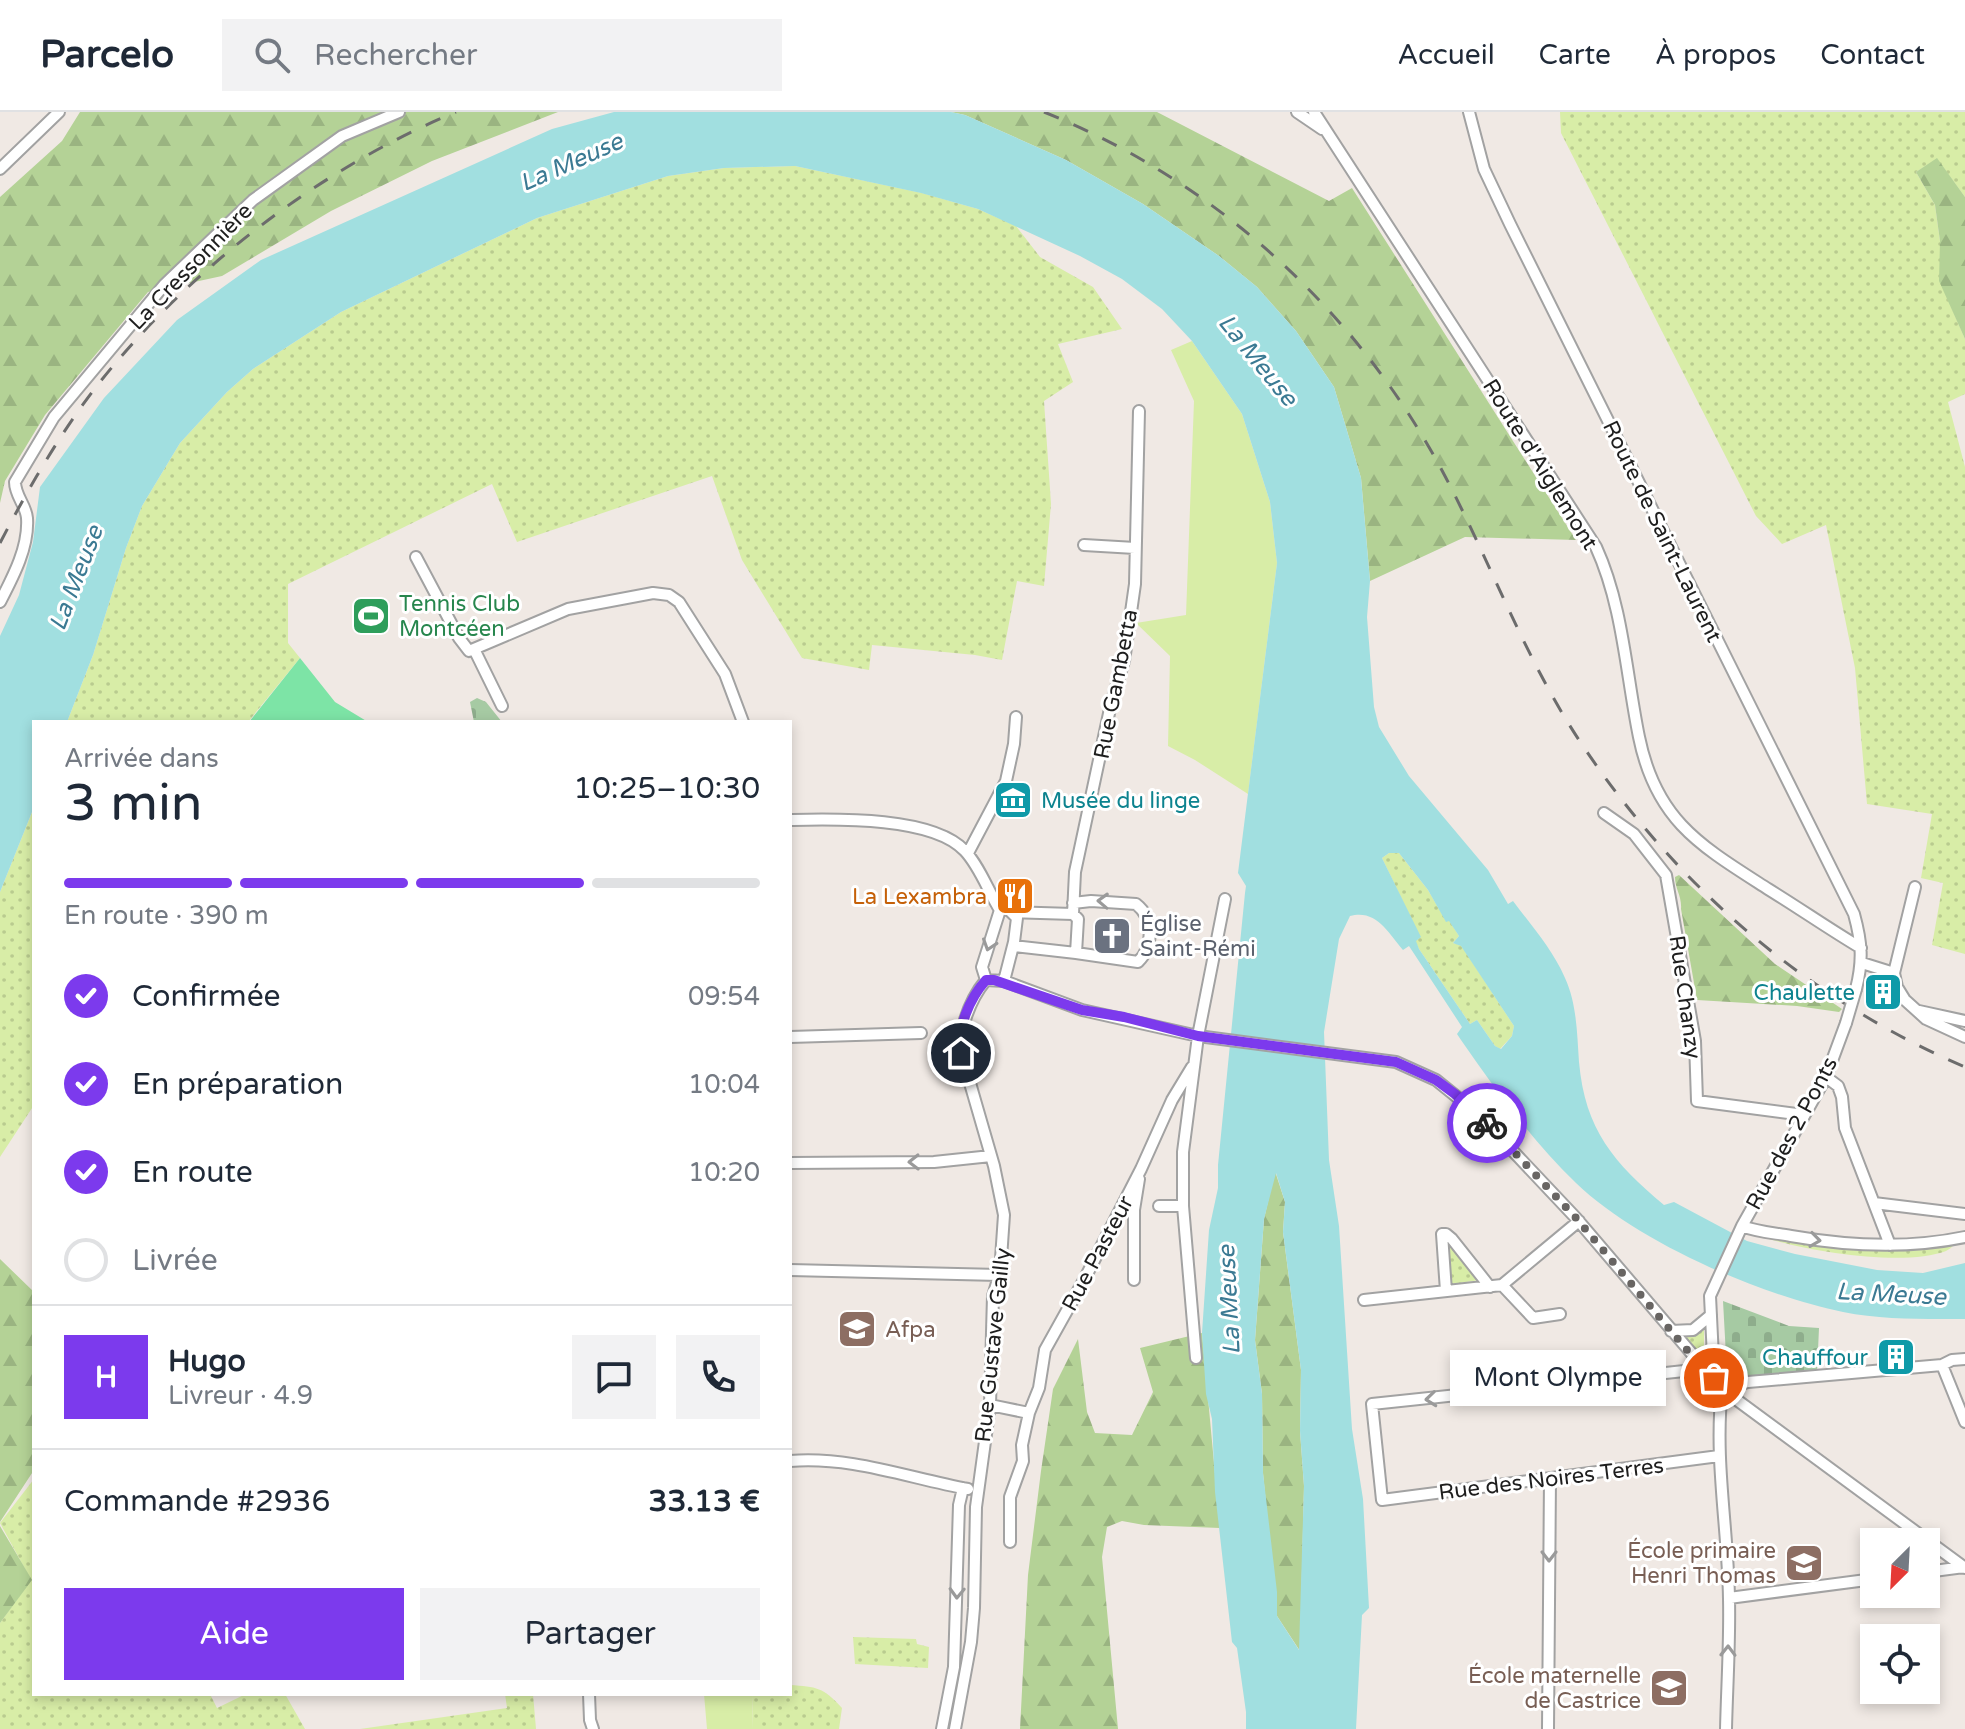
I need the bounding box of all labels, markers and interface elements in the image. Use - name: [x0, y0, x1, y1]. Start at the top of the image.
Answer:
- search box: [222, 19, 782, 91]
- text: Parcelo: [40, 32, 174, 78]
- icon: search: [250, 33, 294, 77]
- text: Rechercher: [314, 37, 477, 74]
- text: Accueil: [1397, 38, 1495, 72]
- text: Carte: [1539, 38, 1611, 72]
- text: À propos: [1655, 38, 1776, 72]
- text: Contact: [1820, 38, 1925, 72]
- water label: La Meuse: [515, 126, 628, 198]
- street label: La Cressonnière: [124, 198, 258, 336]
- water label: La Meuse: [1212, 309, 1304, 413]
- street label: Route d'Aiglemont: [1477, 374, 1603, 555]
- street label: Route de Saint-Laurent: [1597, 416, 1727, 646]
- water label: La Meuse: [43, 520, 110, 635]
- place label: Tennis Club Montcéen: [399, 591, 520, 642]
- sports icon: Tennis Club Montcéen: [350, 595, 392, 637]
- street label: Rue Gambetta: [1089, 607, 1143, 761]
- text: Arrivée dans: [64, 743, 219, 774]
- text: 10:25–10:30: [573, 770, 760, 807]
- text: 3 min: [64, 772, 203, 835]
- museum icon: Musée du linge: [992, 779, 1034, 821]
- place label: Musée du linge: [1041, 788, 1200, 814]
- restaurant icon: La Lexambra: [994, 875, 1036, 917]
- place label: La Lexambra: [852, 884, 987, 910]
- one-way arrow: [1096, 893, 1109, 910]
- text: En route · 390 m: [64, 900, 269, 931]
- place label: Église Saint-Rémi: [1140, 910, 1256, 962]
- church icon: Église Saint-Rémi: [1091, 915, 1133, 957]
- street label: Rue Chanzy: [1663, 934, 1707, 1061]
- one-way arrow: [982, 937, 998, 951]
- building icon: Chaulette: [1862, 971, 1904, 1013]
- icon: check: [64, 974, 108, 1018]
- text: Confirmée: [132, 978, 281, 1015]
- place label: Chaulette: [1754, 980, 1855, 1006]
- text: 09:54: [688, 981, 760, 1012]
- pin: [927, 1019, 995, 1087]
- icon: home: [939, 1031, 983, 1075]
- street label: Rue des 2 Ponts: [1741, 1053, 1843, 1214]
- icon: check: [64, 1062, 108, 1106]
- text: En préparation: [132, 1066, 343, 1103]
- text: 10:04: [688, 1069, 760, 1100]
- courier: [1447, 1083, 1527, 1163]
- icon: bike: [1465, 1101, 1509, 1145]
- icon: check: [64, 1150, 108, 1194]
- one-way arrow: [907, 1153, 920, 1171]
- text: En route: [132, 1154, 253, 1191]
- text: 10:20: [688, 1157, 760, 1188]
- street label: Rue Pasteur: [1057, 1191, 1139, 1316]
- one-way arrow: [1808, 1231, 1822, 1248]
- text: Livrée: [132, 1242, 218, 1279]
- water label: La Meuse: [1212, 1243, 1247, 1356]
- street label: Rue Gustave Gailly: [970, 1246, 1016, 1444]
- water label: La Meuse: [1835, 1277, 1948, 1312]
- school or university icon: Afpa: [836, 1308, 878, 1350]
- place label: Afpa: [885, 1317, 936, 1343]
- button: chat: [572, 1335, 656, 1419]
- button: phone: [676, 1335, 760, 1419]
- building icon: Chauffour: [1875, 1336, 1917, 1378]
- text: Hugo: [168, 1343, 246, 1380]
- pin: [1680, 1344, 1748, 1412]
- place label: Chauffour: [1762, 1345, 1869, 1371]
- callout: Mont Olympe: [1450, 1350, 1666, 1406]
- icon: bag: [1692, 1356, 1736, 1400]
- text: H: [95, 1359, 117, 1396]
- text: Mont Olympe: [1473, 1362, 1643, 1393]
- text: Livreur · 4.9: [168, 1380, 313, 1411]
- one-way arrow: [1424, 1391, 1437, 1408]
- street label: Rue des Noires Terres: [1437, 1452, 1665, 1506]
- text: Commande #2936: [64, 1483, 330, 1520]
- text: 33.13 €: [649, 1483, 760, 1520]
- north arrow: [1860, 1528, 1940, 1608]
- map controls: [1860, 1528, 1940, 1704]
- place label: École primaire Henri Thomas: [1627, 1537, 1776, 1589]
- school or university icon: École primaire Henri Thomas: [1783, 1542, 1825, 1584]
- one-way arrow: [1541, 1550, 1558, 1563]
- one-way arrow: [949, 1587, 966, 1600]
- button: Aide: [64, 1588, 404, 1680]
- button: Partager: [420, 1588, 760, 1680]
- button: locate: [1860, 1624, 1940, 1704]
- one-way arrow: [1719, 1644, 1736, 1657]
- place label: École maternelle de Castrice: [1468, 1662, 1641, 1714]
- school or university icon: École maternelle de Castrice: [1648, 1667, 1690, 1709]

